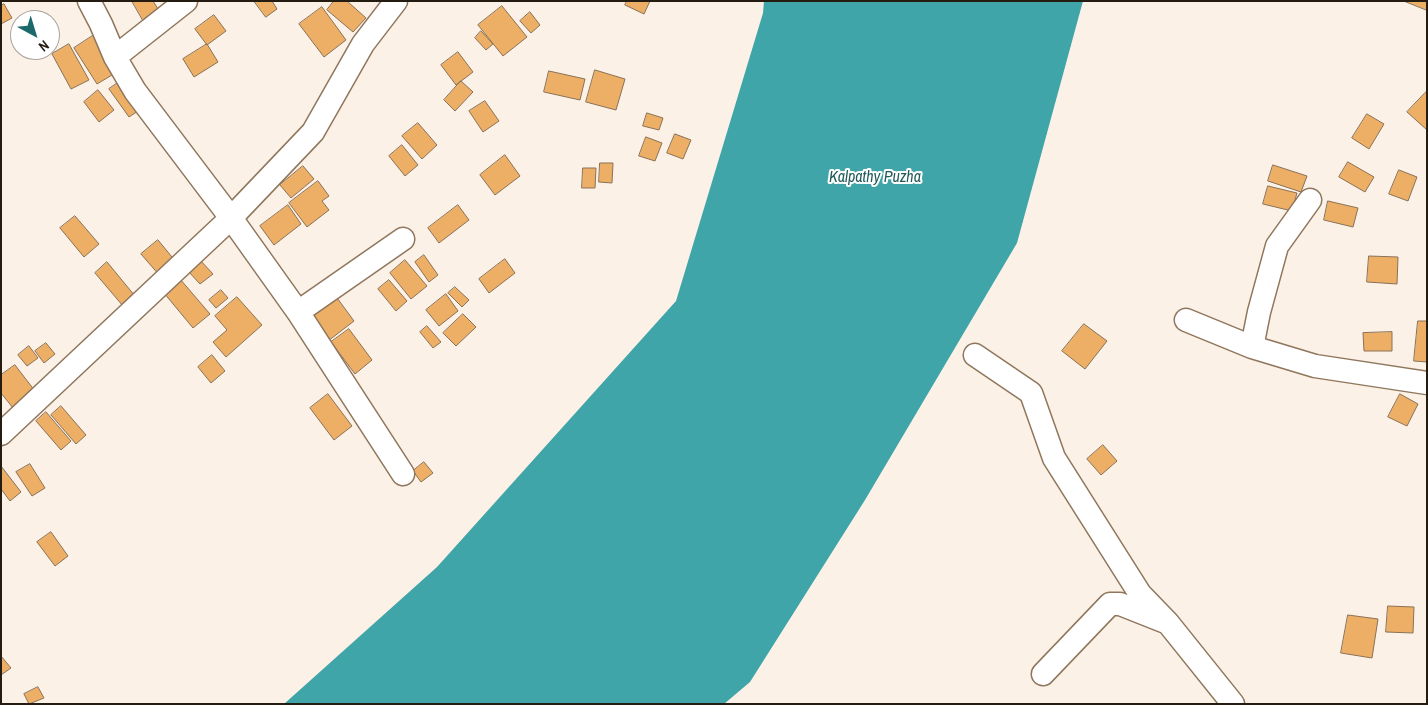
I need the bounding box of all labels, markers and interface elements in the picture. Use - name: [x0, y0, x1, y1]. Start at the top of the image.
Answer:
- north arrow: [10, 10, 60, 60]
- text: N: [35, 36, 53, 55]
- water label: Kalpathy Puzha: [829, 168, 921, 188]

